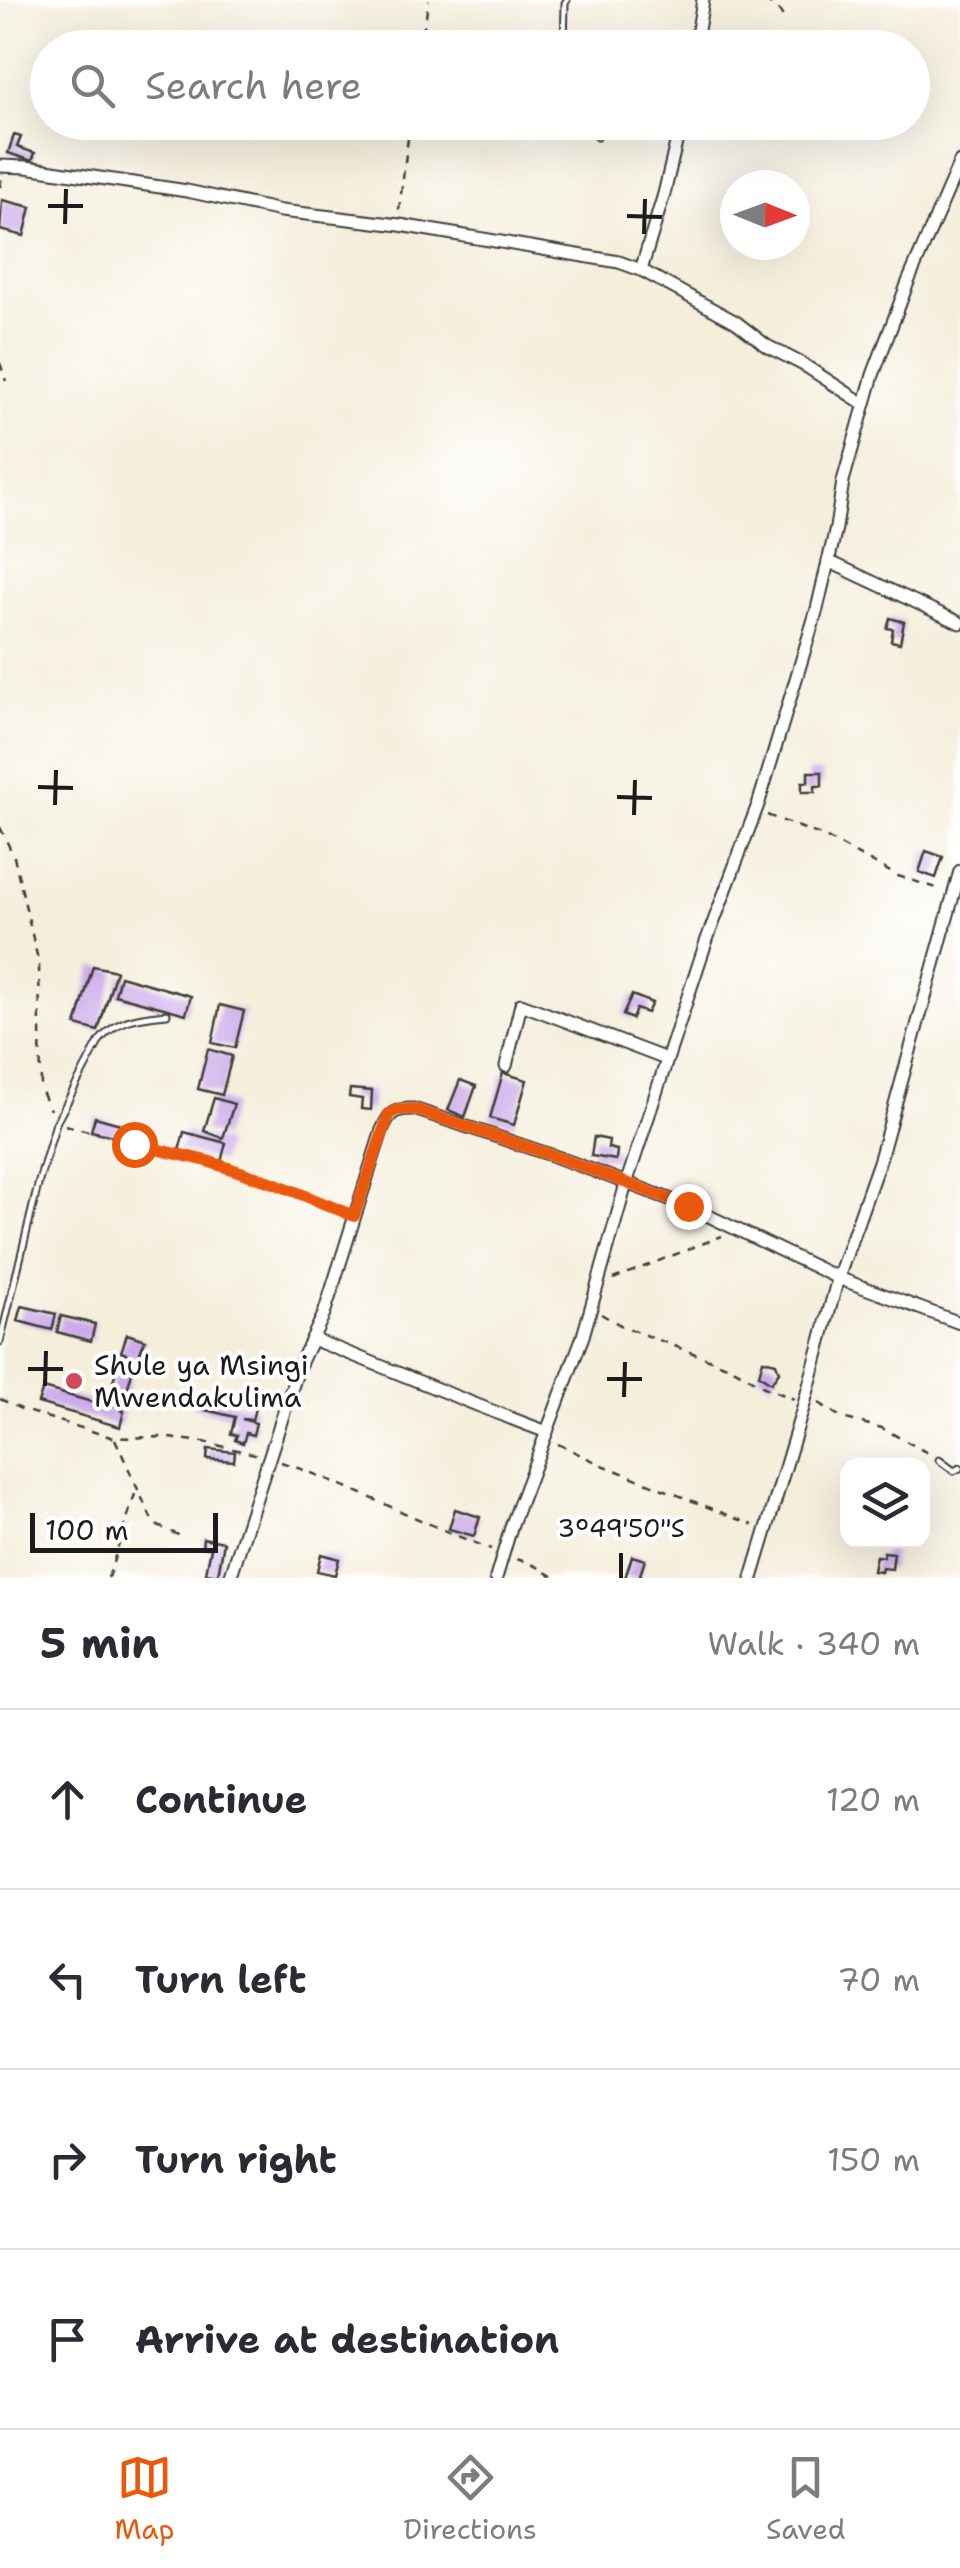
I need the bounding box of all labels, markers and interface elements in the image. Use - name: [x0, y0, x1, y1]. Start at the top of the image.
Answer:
- search box: [30, 30, 930, 140]
- icon: search: [65, 58, 120, 113]
- text: Search here: [145, 60, 362, 111]
- north arrow: [720, 170, 810, 260]
- route start: [112, 1122, 158, 1168]
- route end: [666, 1184, 712, 1230]
- place label: Shule ya Msingi Mwendakulima: [94, 1346, 309, 1416]
- marker: Shule ya Msingi Mwendakulima: [63, 1370, 85, 1392]
- map controls: [840, 1458, 930, 1548]
- button: layers: [840, 1458, 930, 1548]
- scale bar: [30, 1508, 218, 1552]
- text: 100 m: [45, 1511, 129, 1549]
- text: 3°49'50"S: [557, 1511, 685, 1545]
- text: 5 min: [40, 1615, 159, 1671]
- text: Walk · 340 m: [708, 1622, 920, 1665]
- icon: ahead: [40, 1772, 95, 1827]
- text: Continue: [135, 1774, 307, 1825]
- text: 120 m: [826, 1778, 920, 1821]
- icon: left: [40, 1952, 95, 2007]
- text: Turn left: [135, 1954, 307, 2005]
- text: 70 m: [837, 1958, 920, 2001]
- icon: right: [40, 2132, 95, 2187]
- text: Turn right: [135, 2134, 337, 2185]
- text: 150 m: [827, 2138, 920, 2181]
- icon: arrive: [40, 2312, 95, 2367]
- text: Arrive at destination: [135, 2314, 559, 2365]
- tab: Map: [115, 2450, 174, 2548]
- tab: Directions: [403, 2450, 537, 2548]
- tab: Saved: [766, 2450, 845, 2548]

